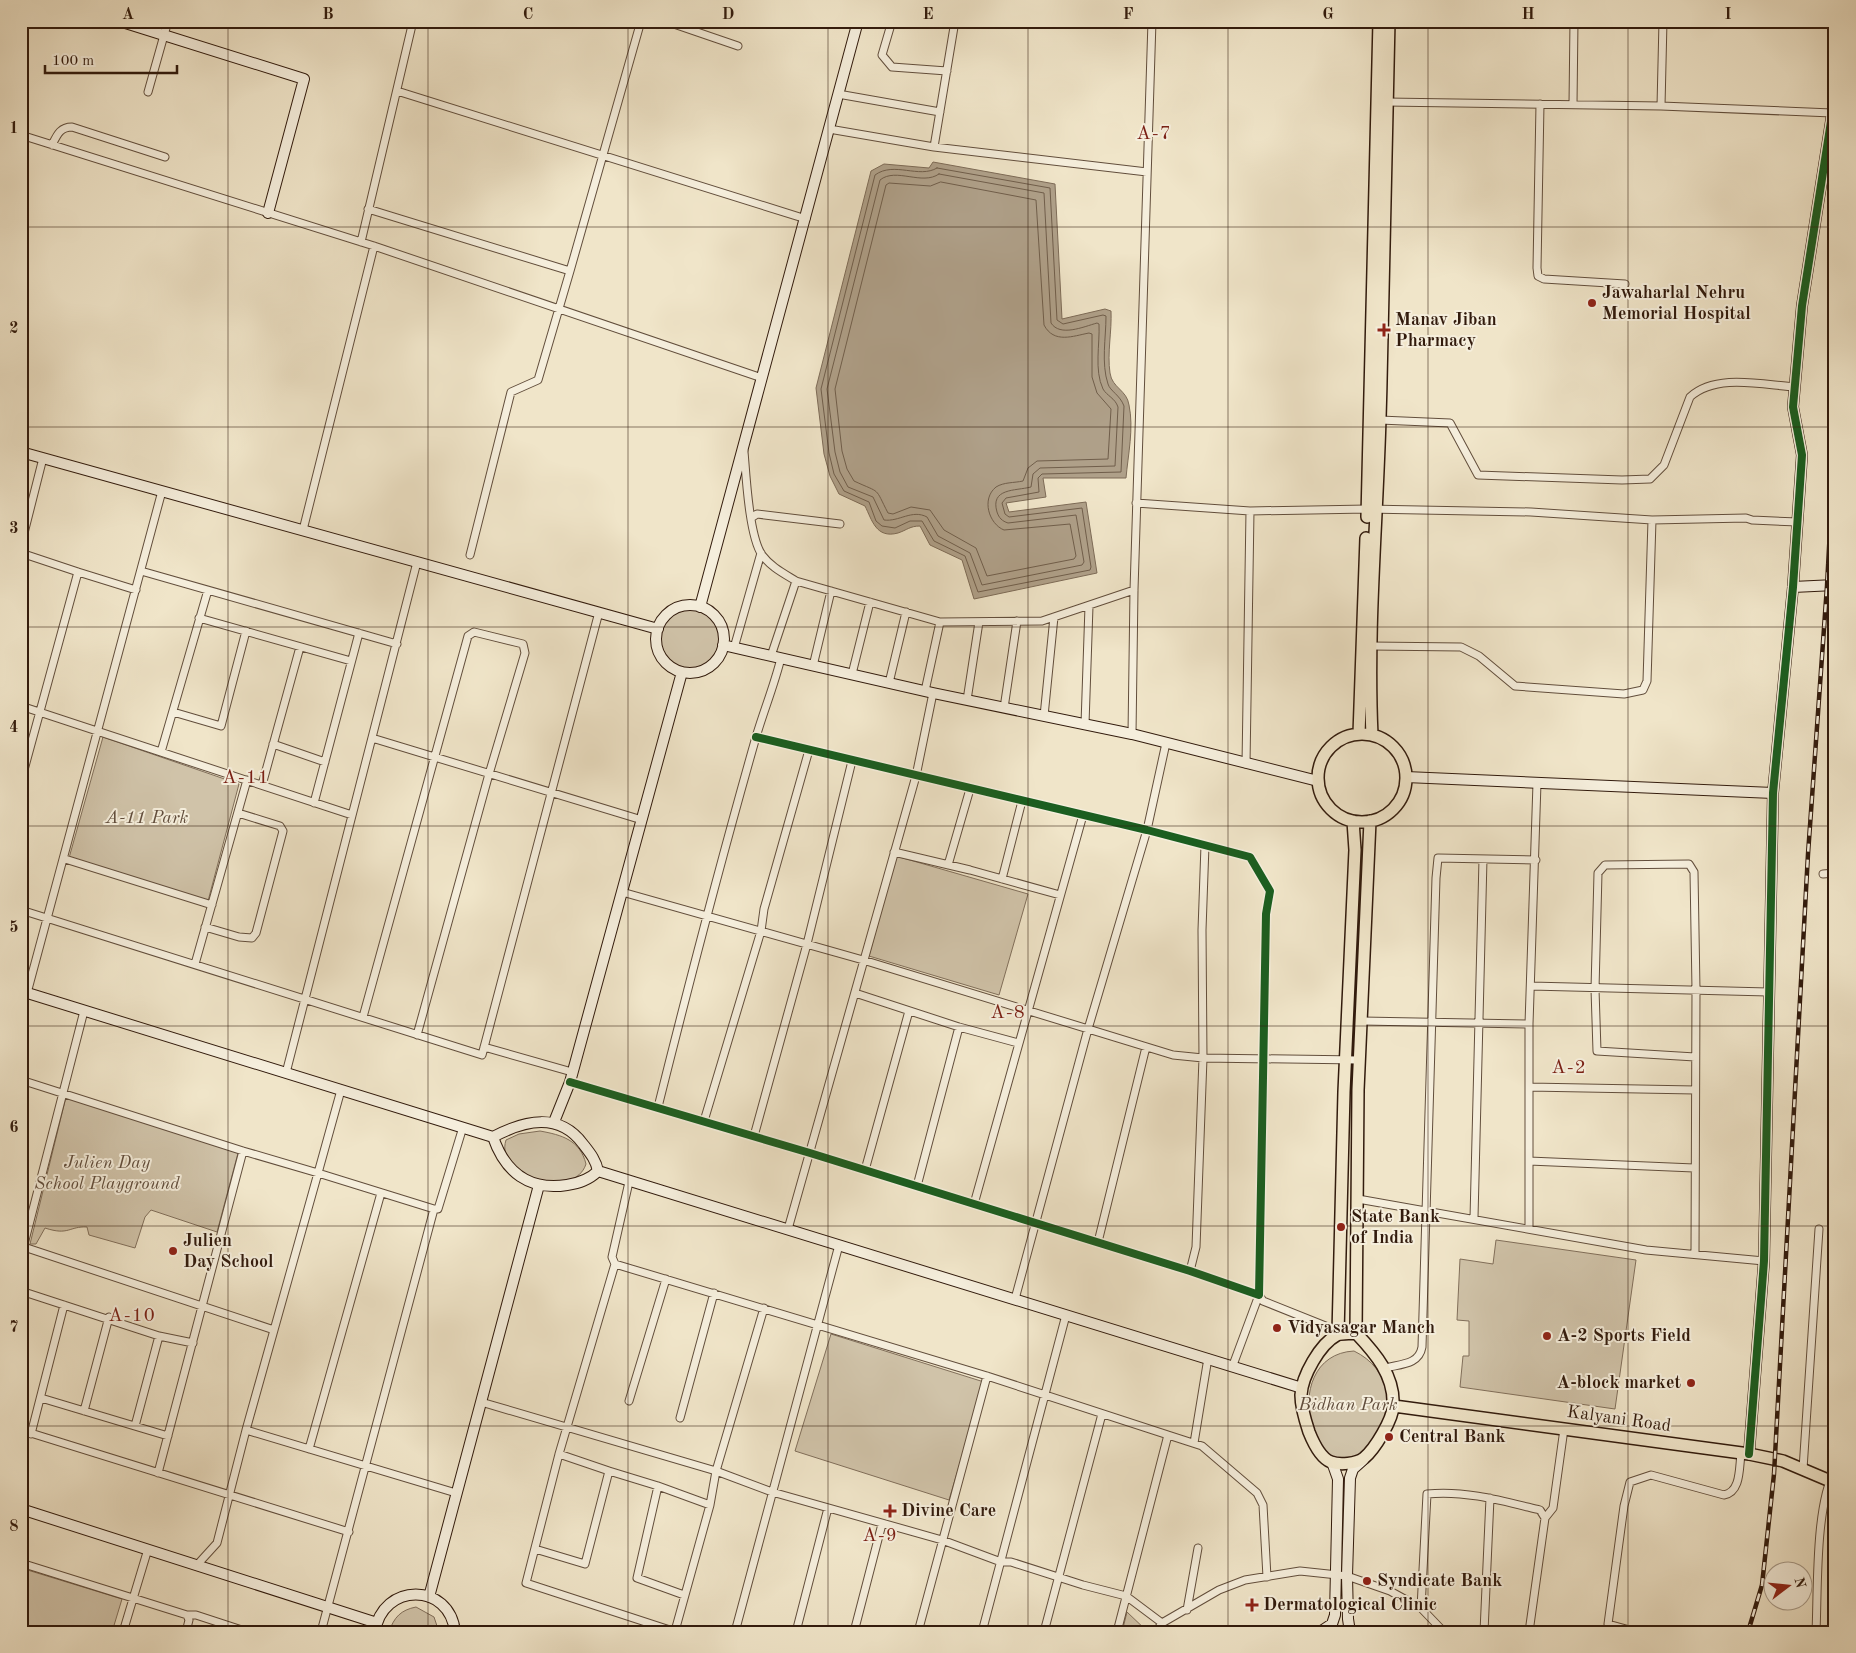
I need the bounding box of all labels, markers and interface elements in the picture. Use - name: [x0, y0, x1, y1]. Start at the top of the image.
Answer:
- text: A: [122, 7, 134, 23]
- text: B: [322, 7, 334, 23]
- text: C: [523, 7, 533, 23]
- text: D: [722, 7, 734, 23]
- text: E: [922, 7, 934, 23]
- text: F: [1123, 7, 1134, 23]
- text: G: [1322, 7, 1334, 23]
- text: H: [1521, 7, 1535, 23]
- text: I: [1724, 7, 1732, 23]
- scale bar: [45, 42, 178, 74]
- text: 100 m: [52, 54, 94, 69]
- text: 1: [9, 121, 19, 137]
- district label: A-7: [1136, 125, 1172, 144]
- place label: Jawaharlal Nehru Memorial Hospital: [1602, 284, 1751, 323]
- marker: Jawaharlal Nehru Memorial Hospital: [1586, 297, 1598, 309]
- place label: Manav Jiban Pharmacy: [1395, 311, 1497, 350]
- text: 2: [9, 321, 19, 337]
- marker: Manav Jiban Pharmacy: [1377, 323, 1391, 337]
- text: 3: [9, 521, 19, 537]
- text: 4: [9, 720, 19, 736]
- district label: A-11: [222, 769, 270, 788]
- park label: A-11 Park: [105, 809, 189, 827]
- text: 5: [9, 920, 19, 936]
- district label: A-8: [990, 1004, 1026, 1023]
- district label: A-2: [1551, 1059, 1587, 1078]
- text: 6: [9, 1120, 19, 1136]
- park label: Julien Day School Playground: [34, 1154, 180, 1193]
- place label: State Bank of India: [1351, 1208, 1440, 1247]
- marker: State Bank of India: [1335, 1221, 1347, 1233]
- place label: Julien Day School: [183, 1232, 274, 1271]
- marker: Julien Day School: [167, 1245, 179, 1257]
- district label: A-10: [108, 1307, 156, 1326]
- place label: Vidyasagar Manch: [1287, 1319, 1435, 1337]
- text: 7: [9, 1320, 19, 1336]
- marker: Vidyasagar Manch: [1271, 1322, 1283, 1334]
- place label: A-2 Sports Field: [1557, 1327, 1691, 1345]
- marker: A-2 Sports Field: [1541, 1330, 1553, 1342]
- place label: A-block market: [1557, 1374, 1681, 1392]
- marker: A-block market: [1685, 1377, 1697, 1389]
- park label: Bidhan Park: [1297, 1396, 1398, 1414]
- street label: Kalyani Road: [1566, 1403, 1672, 1435]
- place label: Central Bank: [1399, 1428, 1506, 1446]
- marker: Central Bank: [1383, 1431, 1395, 1443]
- place label: Divine Care: [901, 1502, 996, 1520]
- marker: Divine Care: [883, 1504, 897, 1518]
- text: 8: [9, 1519, 19, 1535]
- district label: A-9: [862, 1527, 898, 1546]
- north arrow: [1764, 1560, 1814, 1610]
- place label: Syndicate Bank: [1377, 1572, 1502, 1590]
- marker: Syndicate Bank: [1361, 1575, 1373, 1587]
- text: N: [1791, 1576, 1808, 1590]
- place label: Dermatological Clinic: [1263, 1596, 1437, 1614]
- marker: Dermatological Clinic: [1245, 1598, 1259, 1612]

